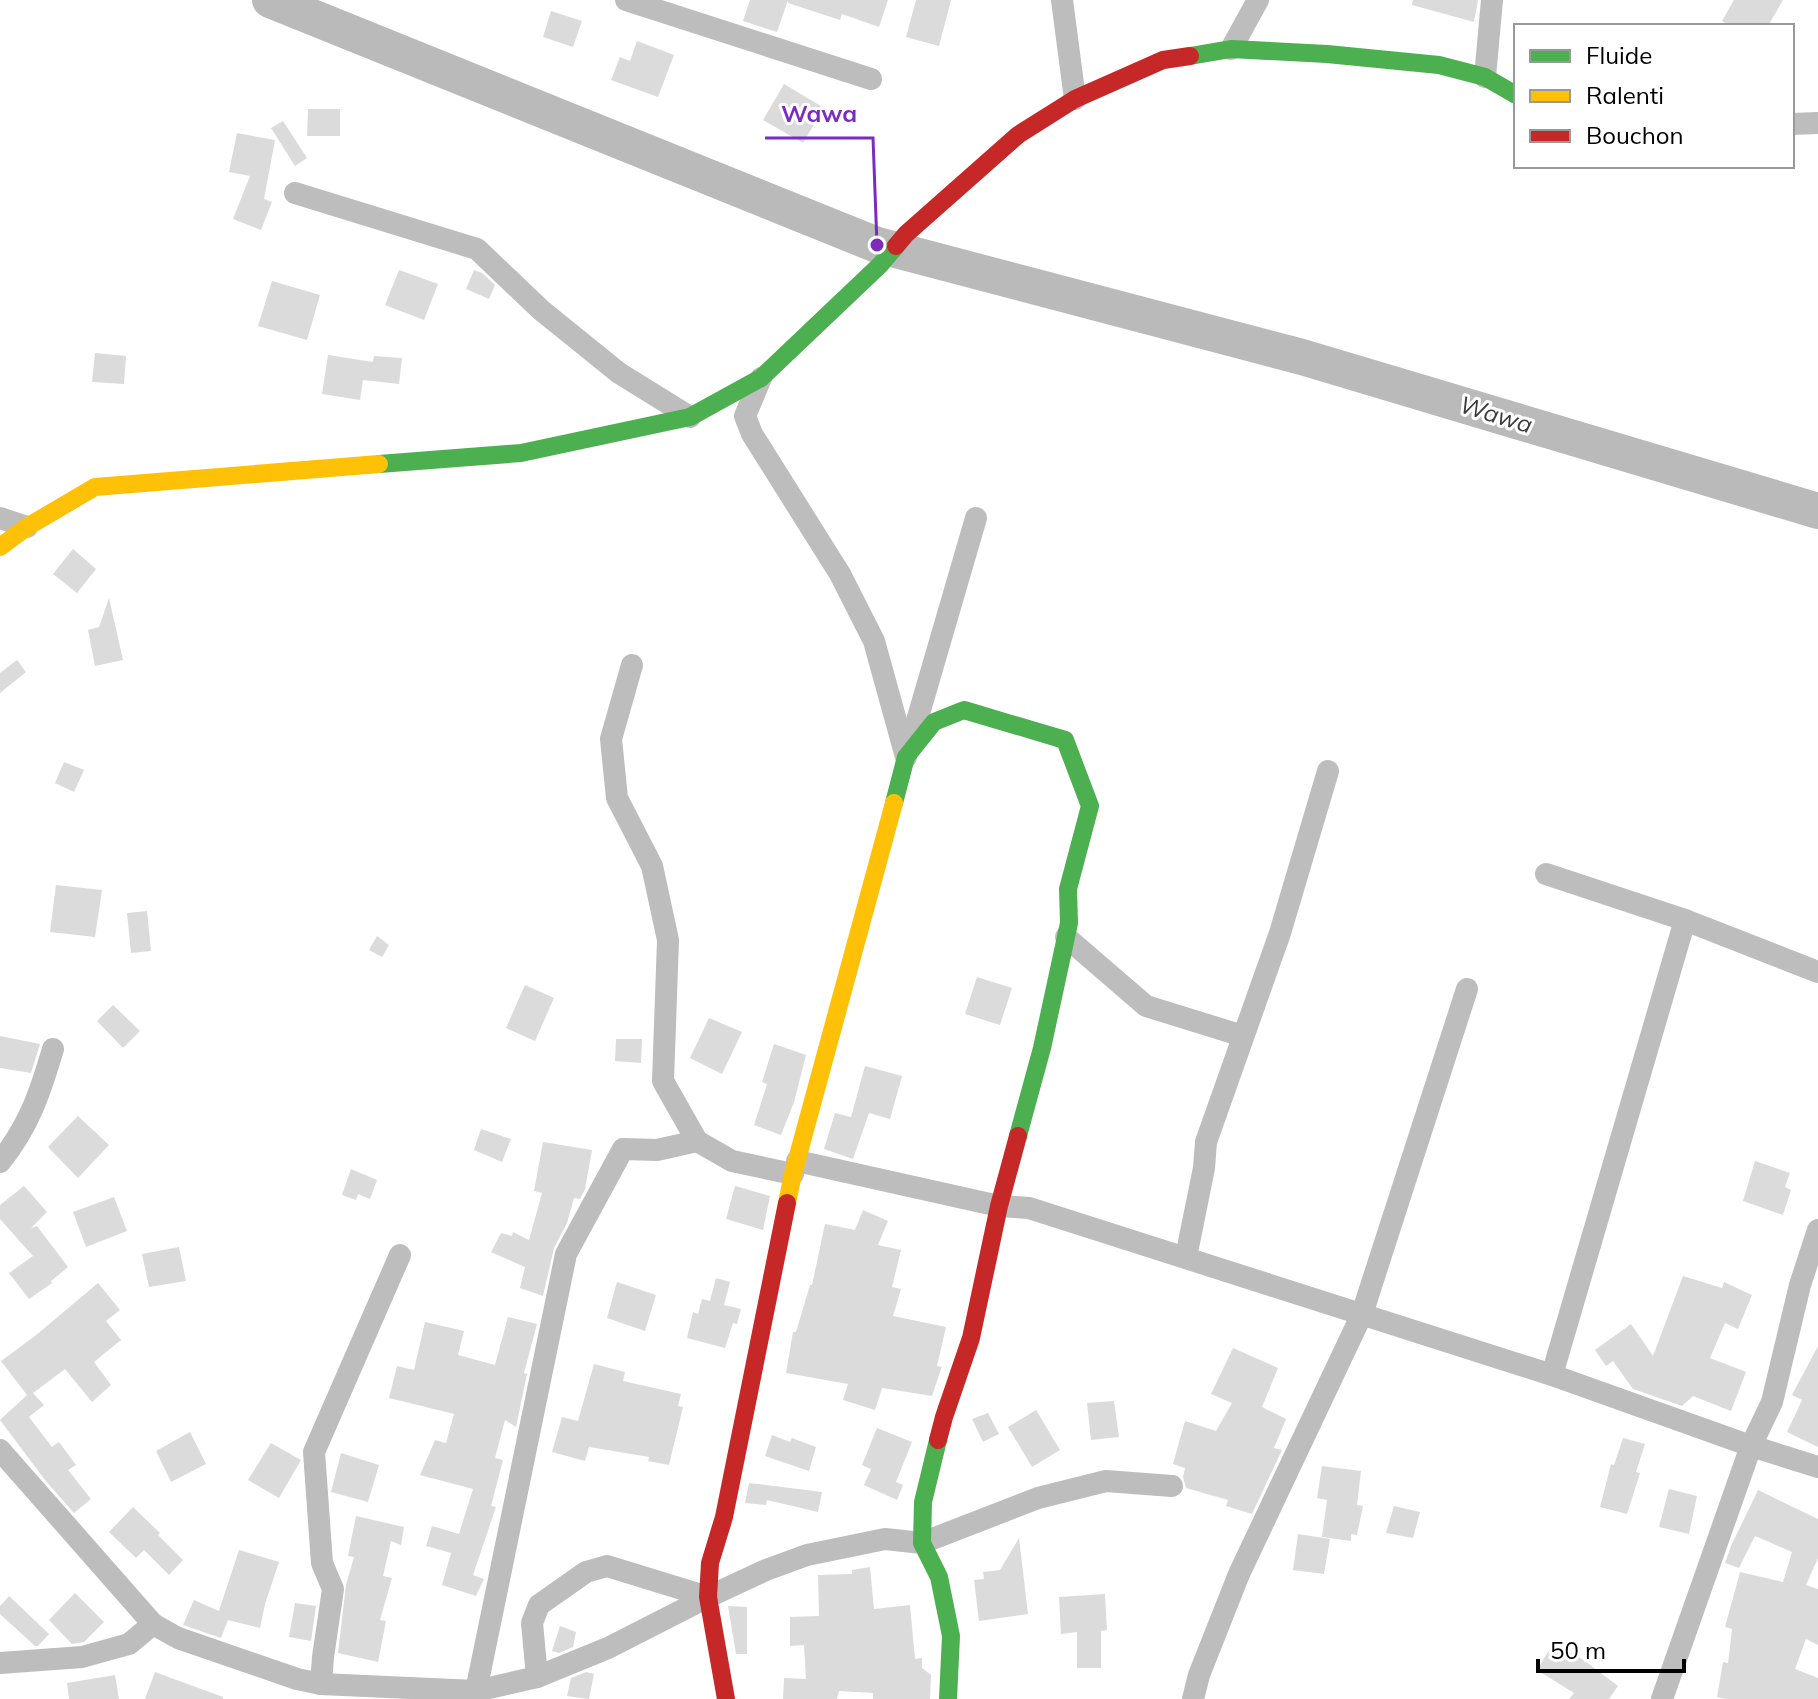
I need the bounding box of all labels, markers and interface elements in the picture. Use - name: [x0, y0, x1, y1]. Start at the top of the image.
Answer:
- legend: [1514, 24, 1794, 168]
- text: Fluide: [1586, 40, 1652, 70]
- text: Ralenti: [1586, 80, 1664, 110]
- callout: Wawa: [765, 90, 873, 138]
- text: Wawa: [781, 98, 857, 128]
- text: Bouchon: [1586, 120, 1684, 150]
- water label: Wawa: [1456, 389, 1536, 439]
- scale bar: [1538, 1623, 1684, 1673]
- text: 50 m: [1550, 1635, 1606, 1665]

